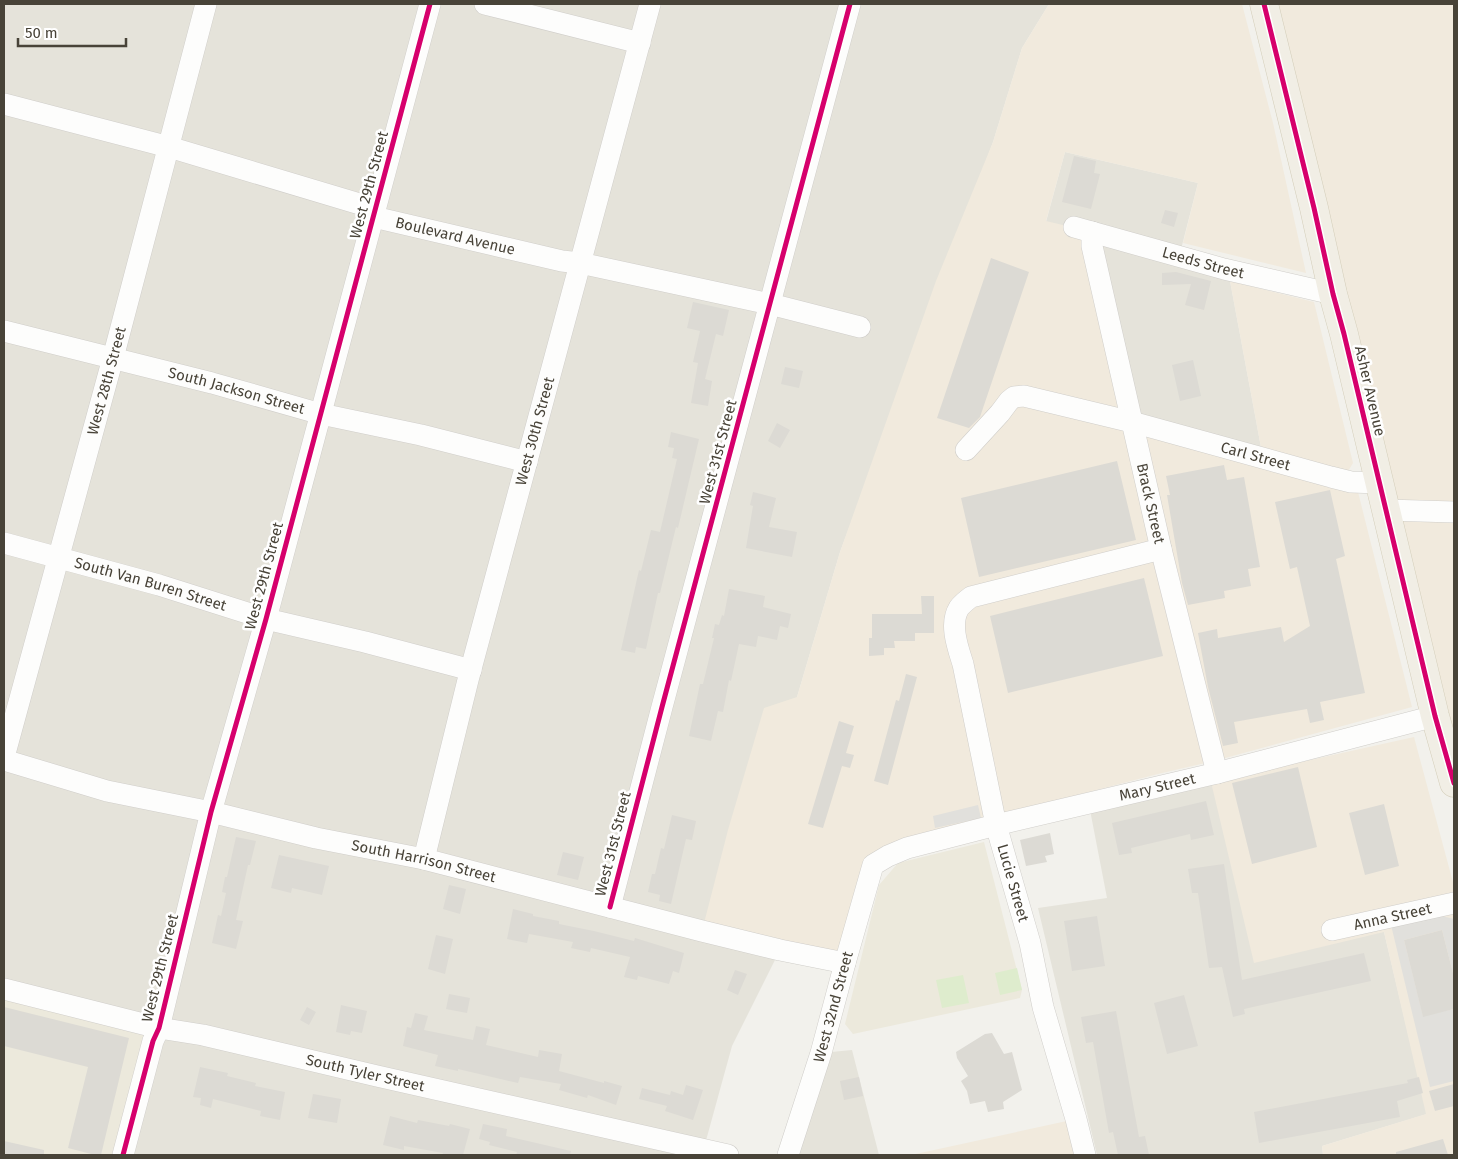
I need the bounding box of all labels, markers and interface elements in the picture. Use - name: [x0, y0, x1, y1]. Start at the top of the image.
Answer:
- scale bar: [18, 15, 125, 47]
- text: 50 m: [25, 24, 58, 42]
- street label: West 29th Street: [346, 129, 392, 241]
- street label: Boulevard Avenue: [394, 213, 517, 259]
- street label: Leeds Street: [1160, 243, 1246, 282]
- street label: West 28th Street: [83, 324, 130, 437]
- street label: Asher Avenue: [1351, 344, 1389, 438]
- street label: South Jackson Street: [166, 363, 307, 418]
- street label: West 30th Street: [512, 374, 558, 487]
- street label: West 31st Street: [695, 397, 741, 506]
- street label: Carl Street: [1219, 438, 1293, 474]
- street label: Brack Street: [1133, 461, 1169, 546]
- street label: West 29th Street: [241, 520, 287, 632]
- street label: South Van Buren Street: [72, 553, 229, 615]
- street label: Mary Street: [1117, 769, 1198, 805]
- street label: West 31st Street: [591, 789, 635, 898]
- street label: South Harrison Street: [350, 836, 498, 886]
- street label: Lucie Street: [993, 842, 1033, 925]
- street label: Anna Street: [1352, 899, 1434, 934]
- street label: West 29th Street: [138, 911, 182, 1024]
- street label: West 32nd Street: [810, 949, 857, 1065]
- street label: South Tyler Street: [304, 1051, 427, 1096]

